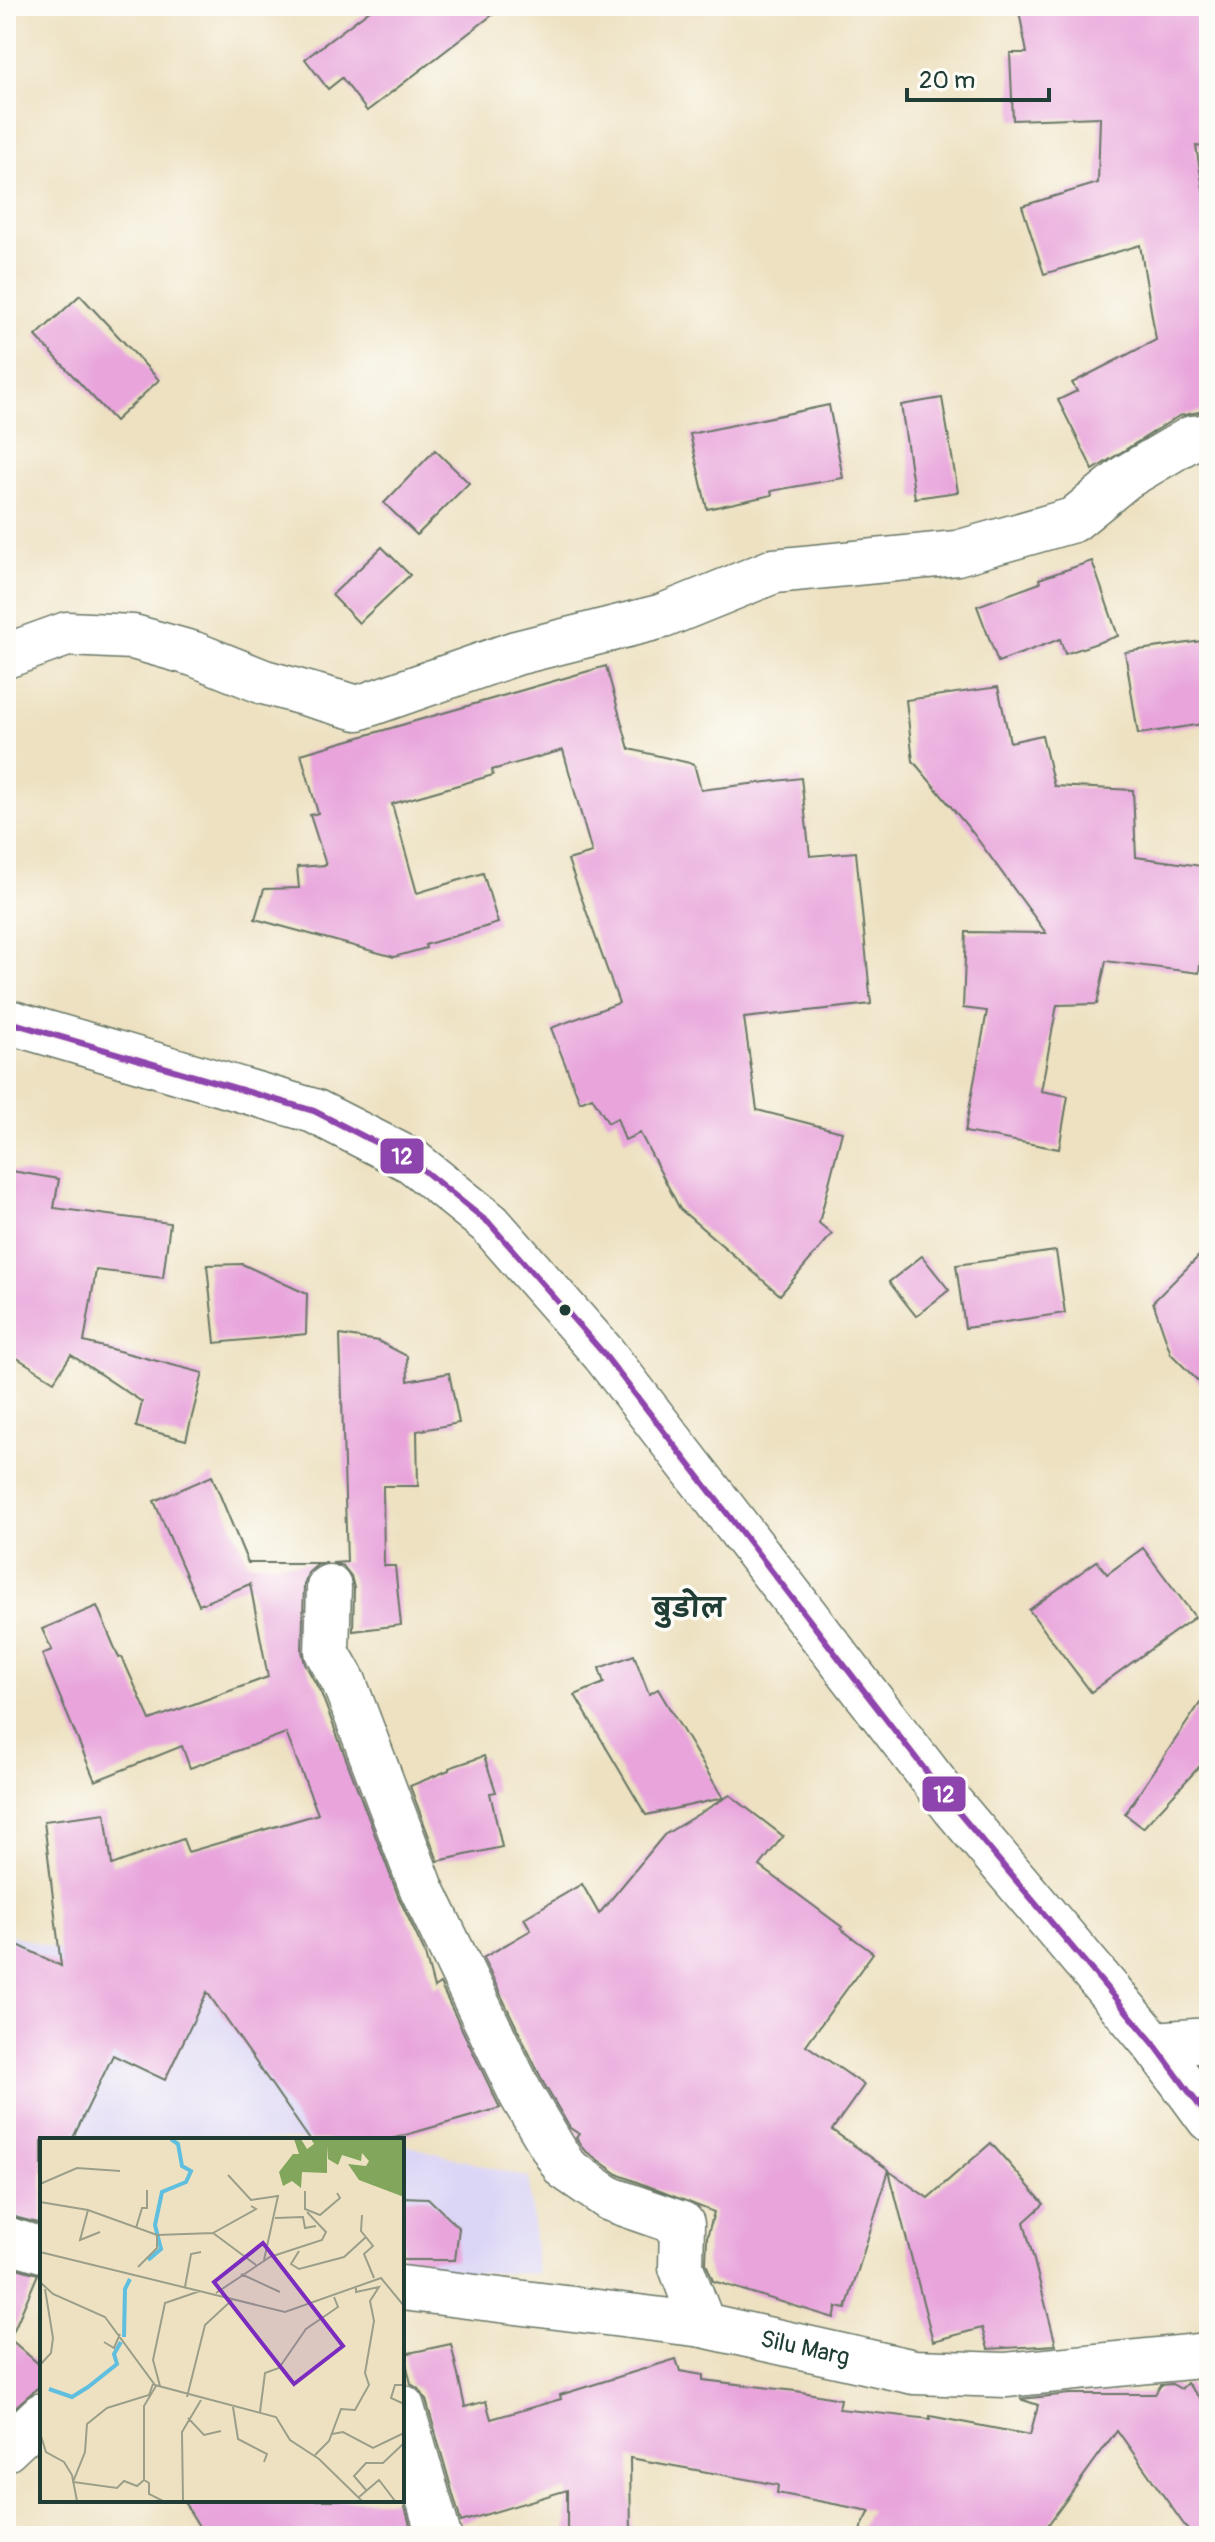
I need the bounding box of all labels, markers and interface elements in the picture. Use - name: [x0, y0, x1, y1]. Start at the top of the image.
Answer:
- scale bar: [907, 52, 1049, 102]
- text: 20 m: [919, 66, 975, 95]
- line badge: 12: [379, 1137, 425, 1175]
- text: 12: [392, 1143, 412, 1171]
- unlabelled marker: [557, 1302, 573, 1318]
- district label: बुडोल: [651, 1588, 727, 1628]
- line badge: 12: [921, 1775, 967, 1813]
- text: 12: [934, 1781, 954, 1809]
- inset map: [40, 2138, 404, 2502]
- street label: Silu Marg: [758, 2324, 852, 2372]

